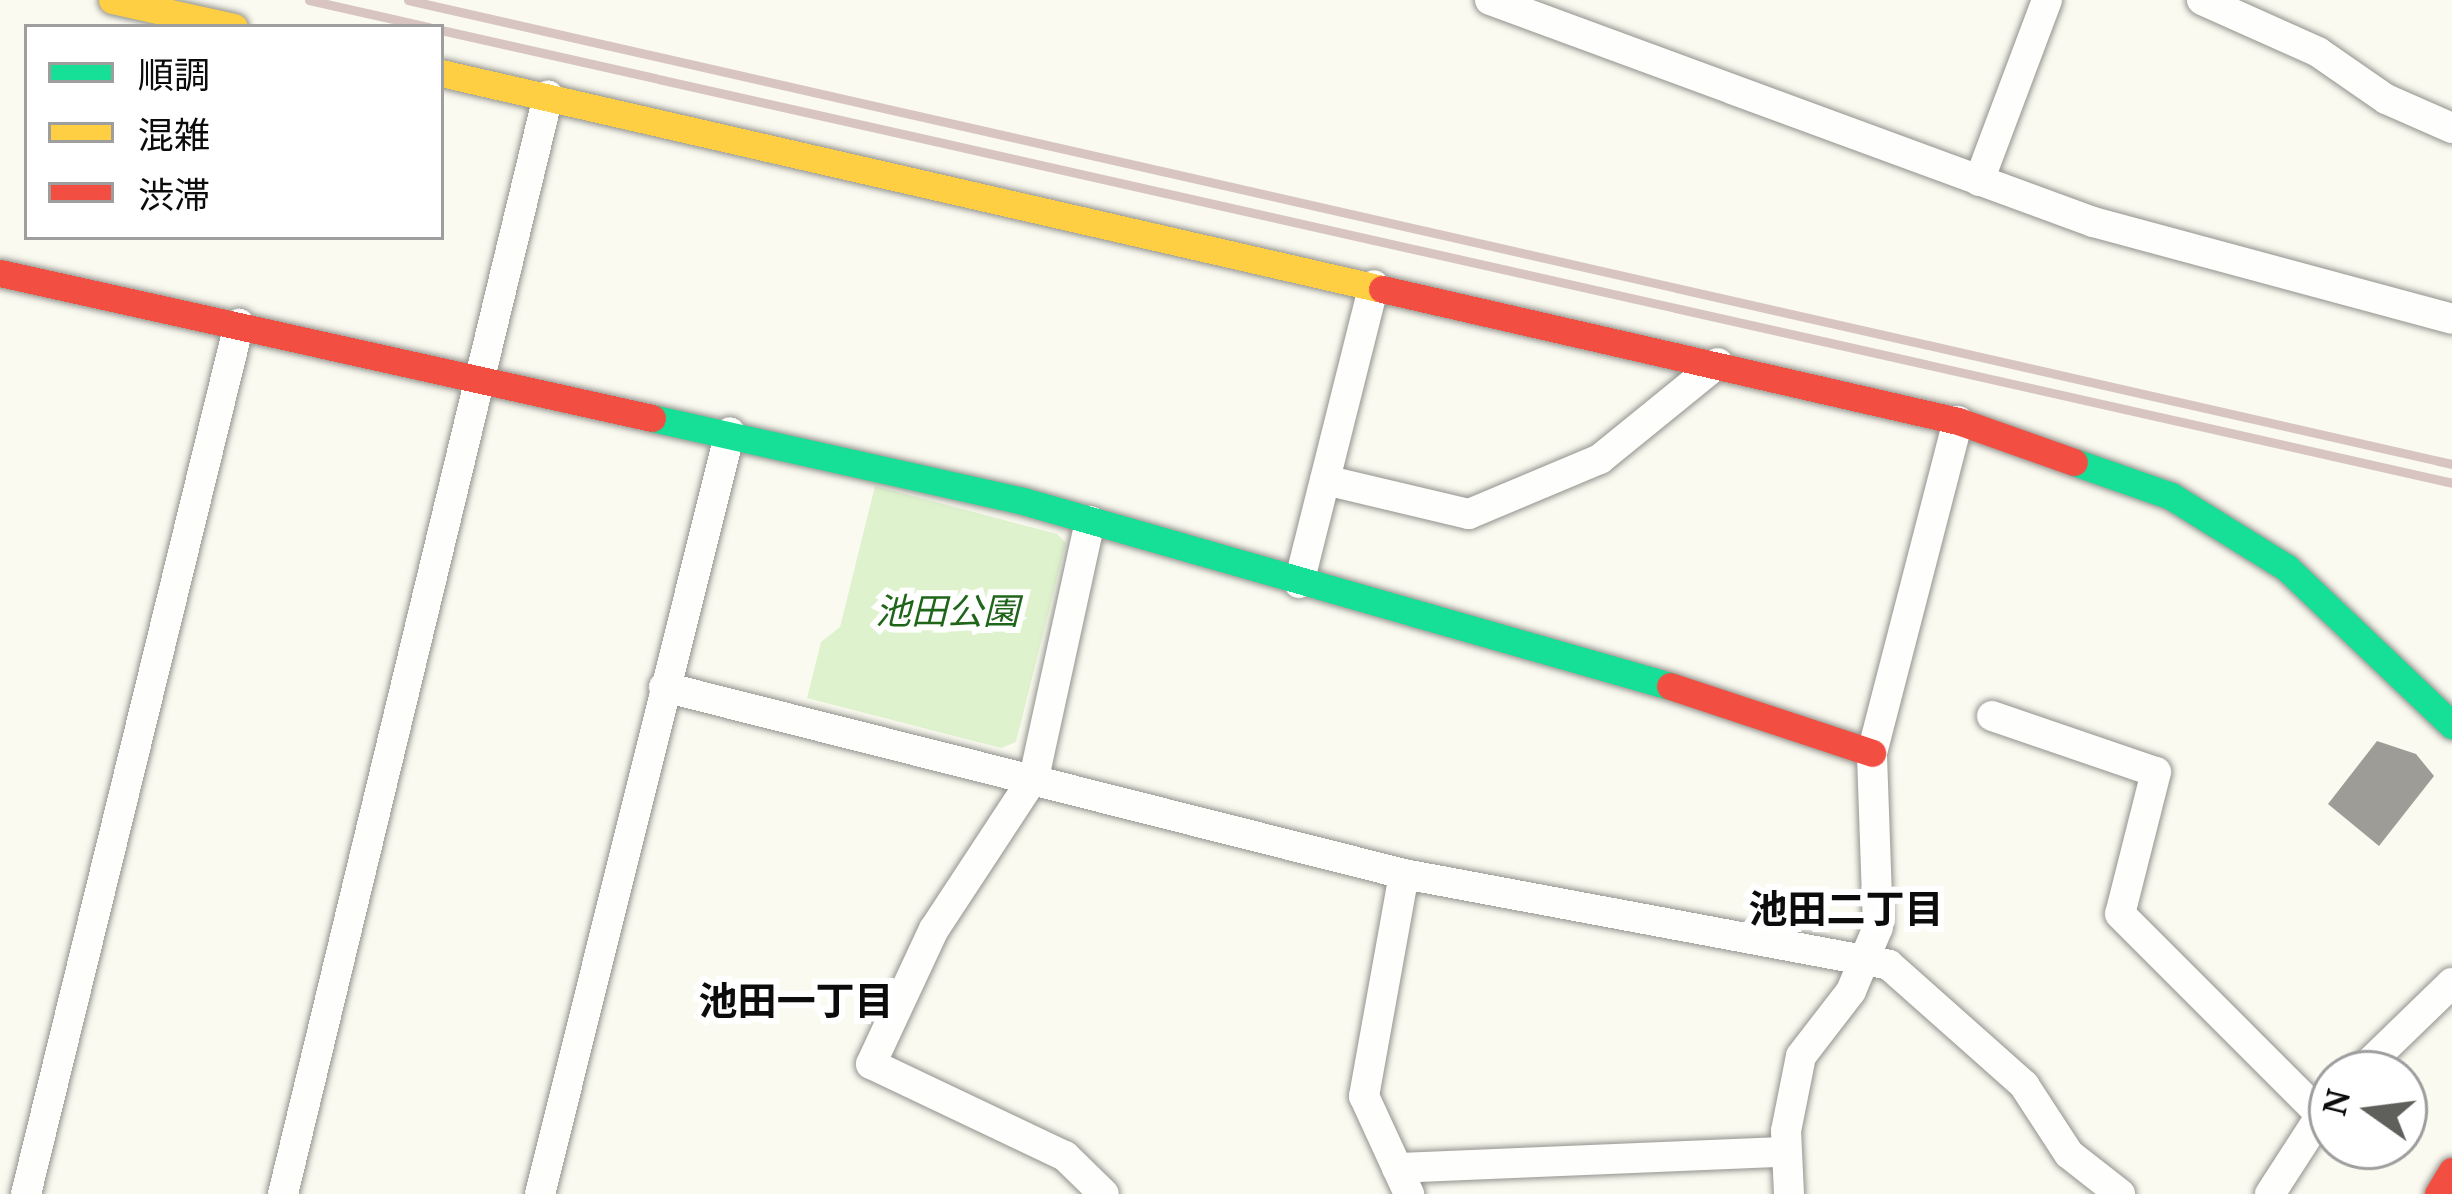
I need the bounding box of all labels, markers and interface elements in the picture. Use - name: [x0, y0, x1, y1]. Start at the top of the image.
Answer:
- legend: [24, 24, 444, 240]
- text: 順調: [138, 51, 210, 98]
- text: 混雑: [138, 111, 210, 158]
- text: 渋滞: [138, 171, 210, 218]
- park label: 池田公園: [875, 589, 1019, 633]
- district label: 池田二丁目: [1749, 885, 1943, 931]
- district label: 池田一丁目: [699, 977, 893, 1023]
- north arrow: [2308, 1050, 2428, 1170]
- text: N: [2312, 1085, 2359, 1119]

